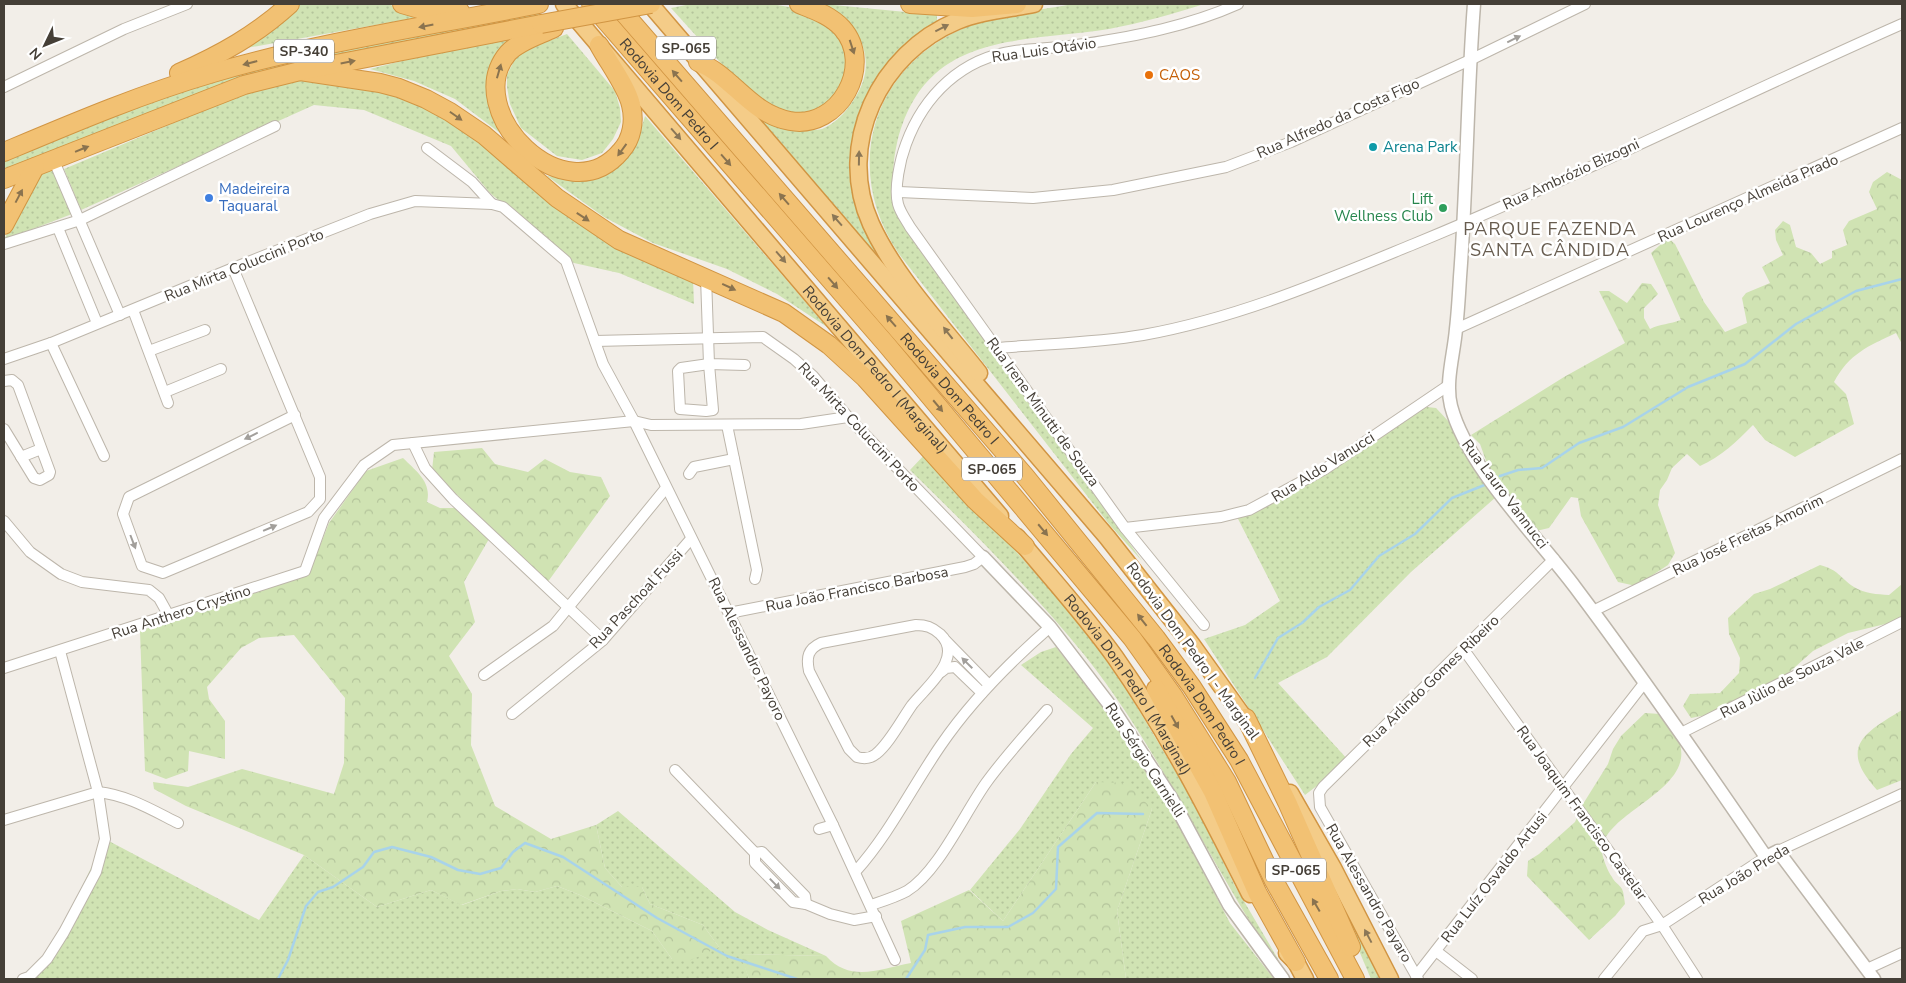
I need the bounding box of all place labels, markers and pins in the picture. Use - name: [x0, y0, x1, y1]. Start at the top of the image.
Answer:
- place label: CAOS: [1159, 65, 1200, 85]
- marker: CAOS: [1143, 69, 1155, 81]
- place label: Arena Park: [1383, 137, 1458, 157]
- marker: Arena Park: [1367, 141, 1379, 153]
- place label: Madeireira Taquaral: [219, 179, 290, 216]
- place label: Lift Wellness Club: [1334, 189, 1434, 226]
- marker: Madeireira Taquaral: [203, 192, 215, 204]
- marker: Lift Wellness Club: [1437, 202, 1449, 214]

